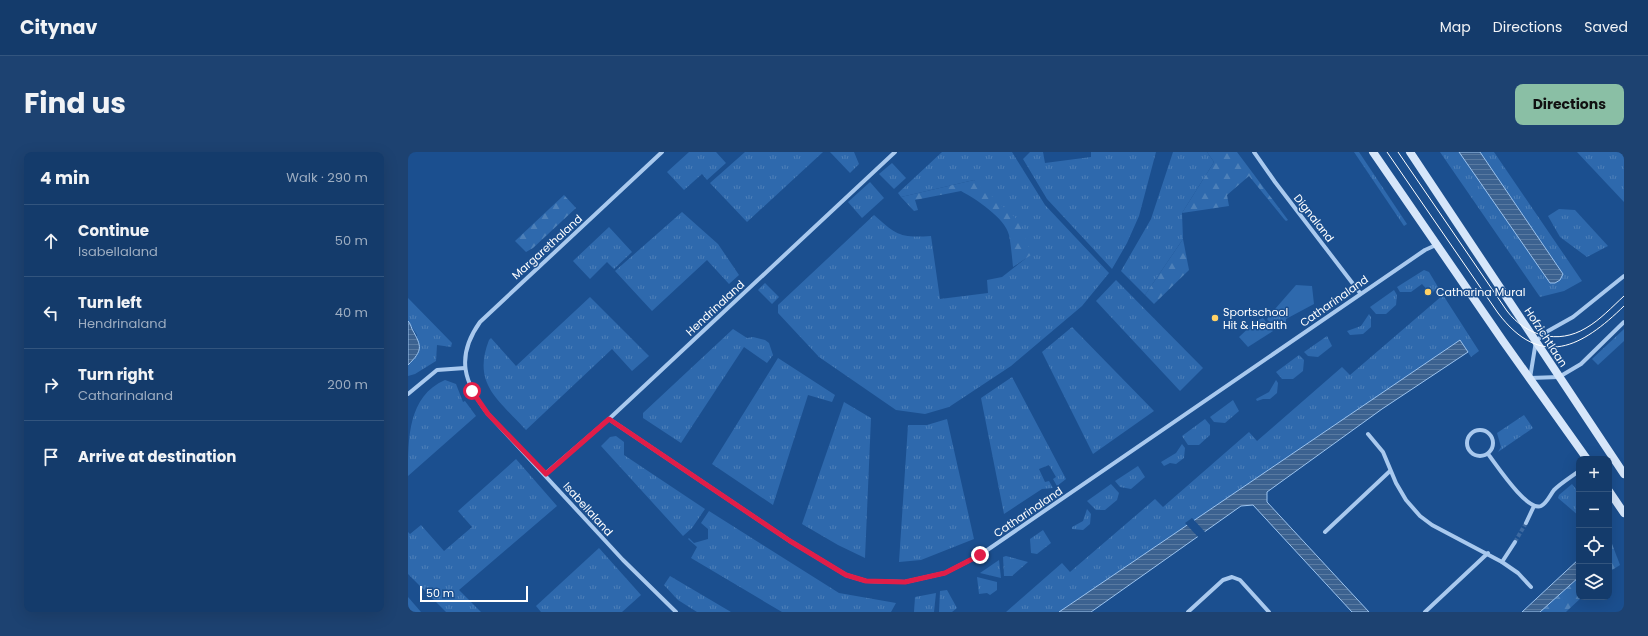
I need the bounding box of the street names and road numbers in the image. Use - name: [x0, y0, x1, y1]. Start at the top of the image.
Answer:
- street label: Dignaland: [1290, 191, 1338, 245]
- street label: Margarethaland: [508, 211, 586, 283]
- street label: Catharinaland: [1297, 271, 1371, 331]
- street label: Hendrinaland: [682, 277, 748, 339]
- street label: Hofzichtlaan: [1521, 304, 1571, 370]
- street label: Isabellaland: [559, 479, 617, 539]
- street label: Catharinaland: [990, 483, 1066, 541]

